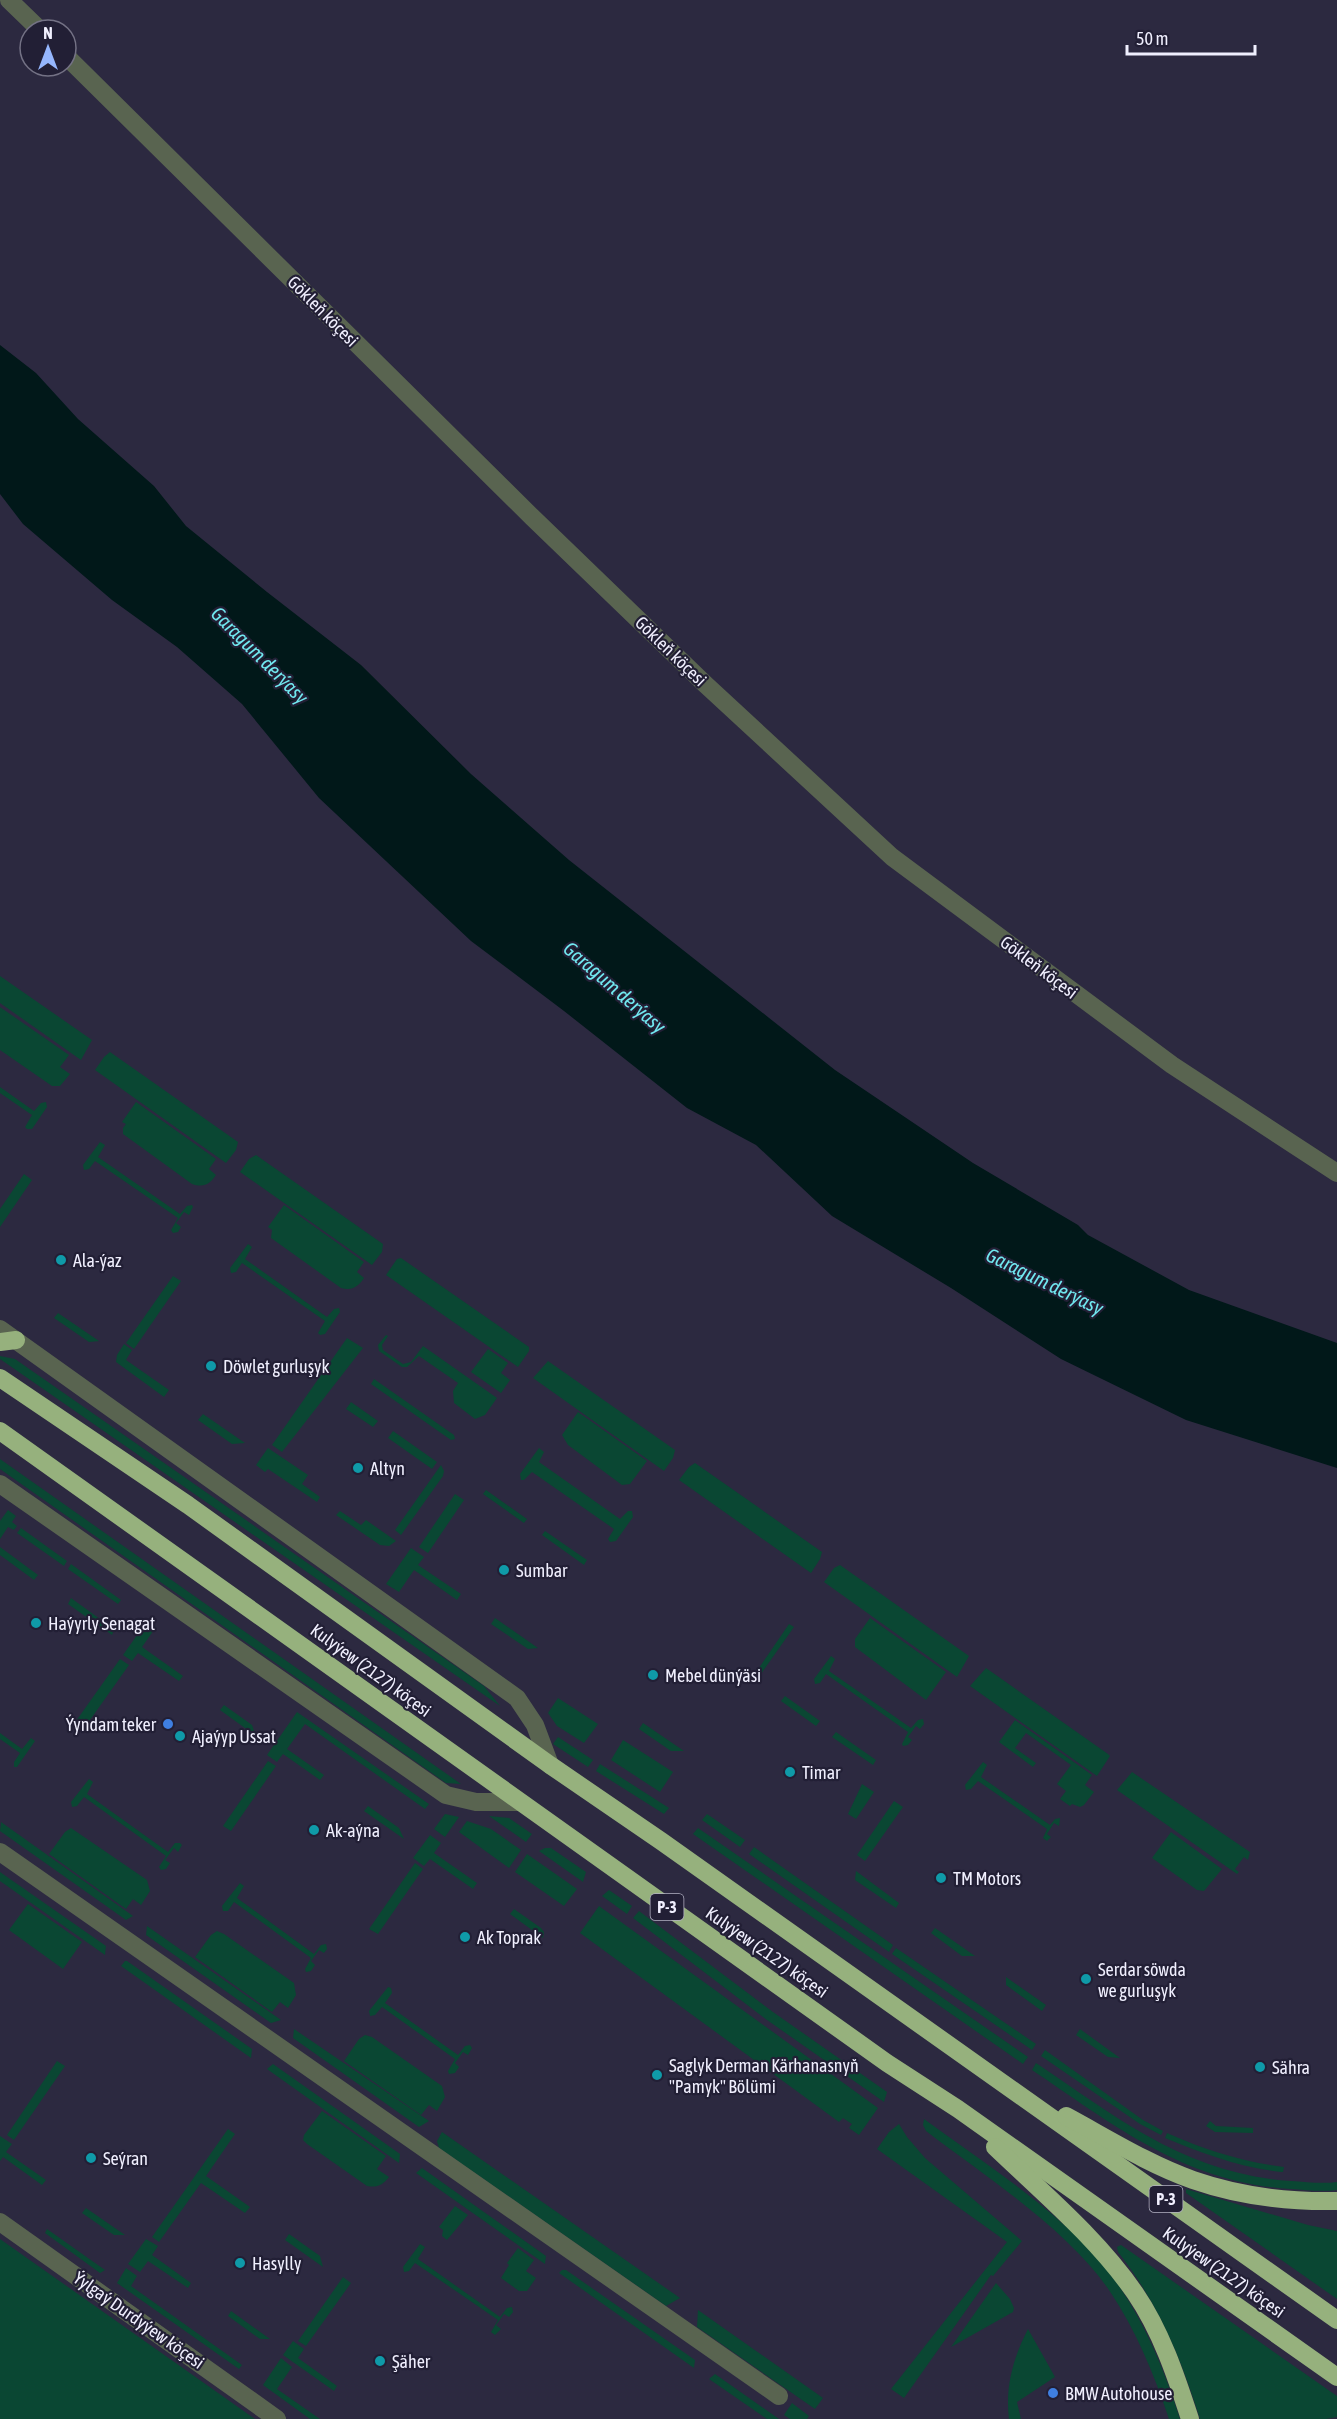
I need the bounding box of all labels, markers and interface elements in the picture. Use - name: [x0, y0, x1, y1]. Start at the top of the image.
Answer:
- north arrow: [18, 18, 78, 78]
- scale bar: [1127, 18, 1254, 56]
- text: N: [43, 24, 53, 42]
- text: 50 m: [1136, 28, 1168, 49]
- street label: Gökleň köçesi: [283, 271, 363, 351]
- water label: Garagum derýasy: [207, 602, 314, 709]
- street label: Gökleň köçesi: [631, 612, 711, 690]
- street label: Gökleň köçesi: [996, 931, 1082, 1003]
- water label: Garagum derýasy: [559, 936, 671, 1038]
- water label: Garagum derýasy: [983, 1243, 1108, 1320]
- place label: Ala-ýaz: [73, 1250, 122, 1271]
- marker: Ala-ýaz: [54, 1253, 68, 1267]
- place label: Döwlet gurluşyk: [223, 1356, 329, 1377]
- marker: Döwlet gurluşyk: [204, 1359, 218, 1373]
- place label: Altyn: [370, 1458, 405, 1479]
- marker: Altyn: [351, 1461, 365, 1475]
- place label: Sumbar: [516, 1560, 568, 1581]
- marker: Sumbar: [497, 1563, 511, 1577]
- place label: Haýyrly Senagat: [48, 1613, 155, 1634]
- marker: Haýyrly Senagat: [29, 1616, 43, 1630]
- street label: Kulyýew (2127) köçesi: [307, 1619, 435, 1721]
- place label: Mebel dünýäsi: [665, 1665, 761, 1686]
- marker: Mebel dünýäsi: [646, 1668, 660, 1682]
- place label: Ýyndam teker: [66, 1714, 157, 1735]
- marker: Ýyndam teker: [161, 1717, 175, 1731]
- place label: Ajaýyp Ussat: [192, 1726, 276, 1747]
- marker: Ajaýyp Ussat: [173, 1729, 187, 1743]
- place label: Timar: [802, 1762, 841, 1783]
- marker: Timar: [783, 1765, 797, 1779]
- place label: Ak-aýna: [326, 1820, 380, 1841]
- marker: Ak-aýna: [307, 1823, 321, 1837]
- place label: TM Motors: [953, 1868, 1021, 1889]
- marker: TM Motors: [934, 1871, 948, 1885]
- road number: P-3: [650, 1894, 684, 1920]
- street label: Kulyýew (2127) köçesi: [702, 1902, 832, 2002]
- place label: Ak Toprak: [477, 1927, 541, 1948]
- marker: Ak Toprak: [458, 1930, 472, 1944]
- place label: Serdar söwda we gurluşyk: [1098, 1959, 1186, 2001]
- marker: Serdar söwda we gurluşyk: [1079, 1972, 1093, 1986]
- place label: Saglyk Derman Kärhanasnyň "Pamyk" Bölümi: [669, 2055, 859, 2097]
- place label: Sähra: [1272, 2057, 1310, 2078]
- marker: Sähra: [1253, 2060, 1267, 2074]
- marker: Saglyk Derman Kärhanasnyň "Pamyk" Bölümi: [650, 2068, 664, 2082]
- place label: Seýran: [103, 2148, 148, 2169]
- marker: Seýran: [84, 2151, 98, 2165]
- road number: P-3: [1150, 2186, 1182, 2212]
- street label: Kulyýew (2127) köçesi: [1159, 2222, 1289, 2322]
- place label: Hasylly: [252, 2253, 301, 2274]
- marker: Hasylly: [233, 2256, 247, 2270]
- street label: Ýylgaý Durdyýew köçesi: [70, 2267, 208, 2373]
- place label: Şäher: [392, 2351, 431, 2372]
- marker: Şäher: [373, 2354, 387, 2368]
- place label: BMW Autohouse: [1065, 2383, 1173, 2404]
- marker: BMW Autohouse: [1046, 2386, 1060, 2400]

